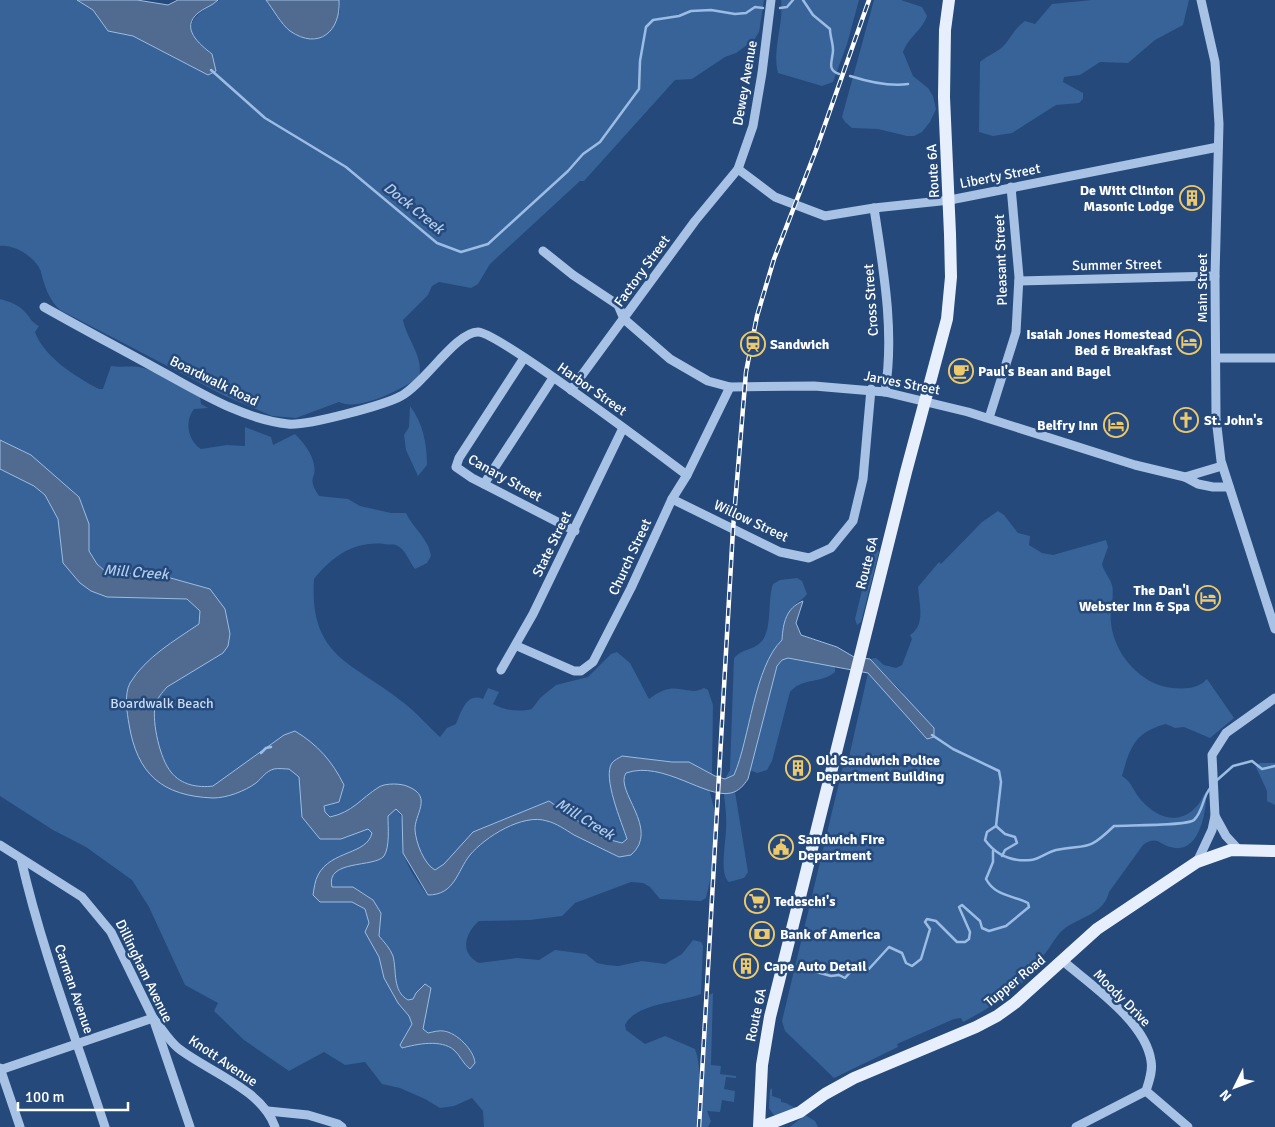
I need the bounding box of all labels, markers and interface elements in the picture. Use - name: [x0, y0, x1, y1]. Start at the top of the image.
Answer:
- street label: Dewey Avenue: [729, 39, 761, 127]
- street label: Route 6A: [923, 143, 943, 198]
- street label: Liberty Street: [958, 160, 1042, 192]
- water label: Dock Creek: [380, 178, 449, 239]
- place label: De Witt Clinton Masonic Lodge: [1080, 182, 1174, 215]
- building icon: De Witt Clinton Masonic Lodge: [1179, 185, 1205, 211]
- street label: Pleasant Street: [991, 214, 1011, 306]
- street label: Factory Street: [610, 232, 674, 310]
- street label: Main Street: [1194, 253, 1211, 323]
- street label: Summer Street: [1072, 256, 1162, 274]
- street label: Cross Street: [860, 263, 882, 337]
- place label: Isaiah Jones Homestead Bed & Breakfast: [1026, 326, 1173, 359]
- hotel icon: Isaiah Jones Homestead Bed & Breakfast: [1176, 329, 1202, 355]
- station icon: Sandwich: [740, 331, 766, 357]
- place label: Sandwich: [770, 336, 830, 353]
- street label: Boardwalk Road: [167, 352, 261, 410]
- cafe icon: Paul's Bean and Bagel: [948, 358, 974, 384]
- street label: Harbor Street: [554, 359, 630, 419]
- place label: Paul's Bean and Bagel: [978, 363, 1111, 380]
- street label: Jarves Street: [862, 367, 942, 399]
- church icon: St. John's: [1173, 407, 1199, 433]
- hotel icon: Belfry Inn: [1103, 412, 1129, 438]
- place label: St. John's: [1204, 412, 1263, 429]
- place label: Belfry Inn: [1037, 417, 1098, 434]
- street label: Canary Street: [465, 451, 545, 505]
- street label: Willow Street: [711, 496, 791, 546]
- street label: State Street: [529, 508, 575, 580]
- street label: Church Street: [605, 516, 655, 598]
- street label: Route 6A: [852, 534, 882, 591]
- water label: Mill Creek: [103, 561, 171, 583]
- place label: The Dan'l Webster Inn & Spa: [1079, 582, 1191, 615]
- hotel icon: The Dan'l Webster Inn & Spa: [1195, 585, 1221, 611]
- park label: Boardwalk Beach: [110, 695, 214, 712]
- place label: Old Sandwich Police Department Building: [816, 752, 945, 785]
- building icon: Old Sandwich Police Department Building: [785, 755, 811, 781]
- water label: Mill Creek: [553, 795, 619, 844]
- place label: Sandwich FIre Department: [798, 831, 885, 864]
- public building icon: Sandwich FIre Department: [768, 834, 794, 860]
- supermarket icon: Tedeschi's: [744, 888, 770, 914]
- place label: Tedeschi's: [774, 893, 835, 910]
- street label: Dillingham Avenue: [112, 917, 176, 1025]
- bank icon: Bank of America: [749, 921, 775, 947]
- place label: Bank of America: [780, 926, 880, 943]
- street label: Carman Avenue: [51, 942, 97, 1036]
- street label: Tupper Road: [981, 951, 1049, 1011]
- building icon: Cape Auto Detail: [733, 953, 759, 979]
- place label: Cape Auto Detail: [764, 958, 867, 975]
- street label: Moody Drive: [1090, 966, 1154, 1030]
- street label: Route 6A: [742, 986, 770, 1043]
- street label: Knott Avenue: [185, 1032, 261, 1090]
- north arrow: [1210, 1062, 1260, 1112]
- scale bar: [18, 1080, 128, 1112]
- text: N: [1216, 1086, 1235, 1105]
- text: 100 m: [25, 1088, 65, 1106]

